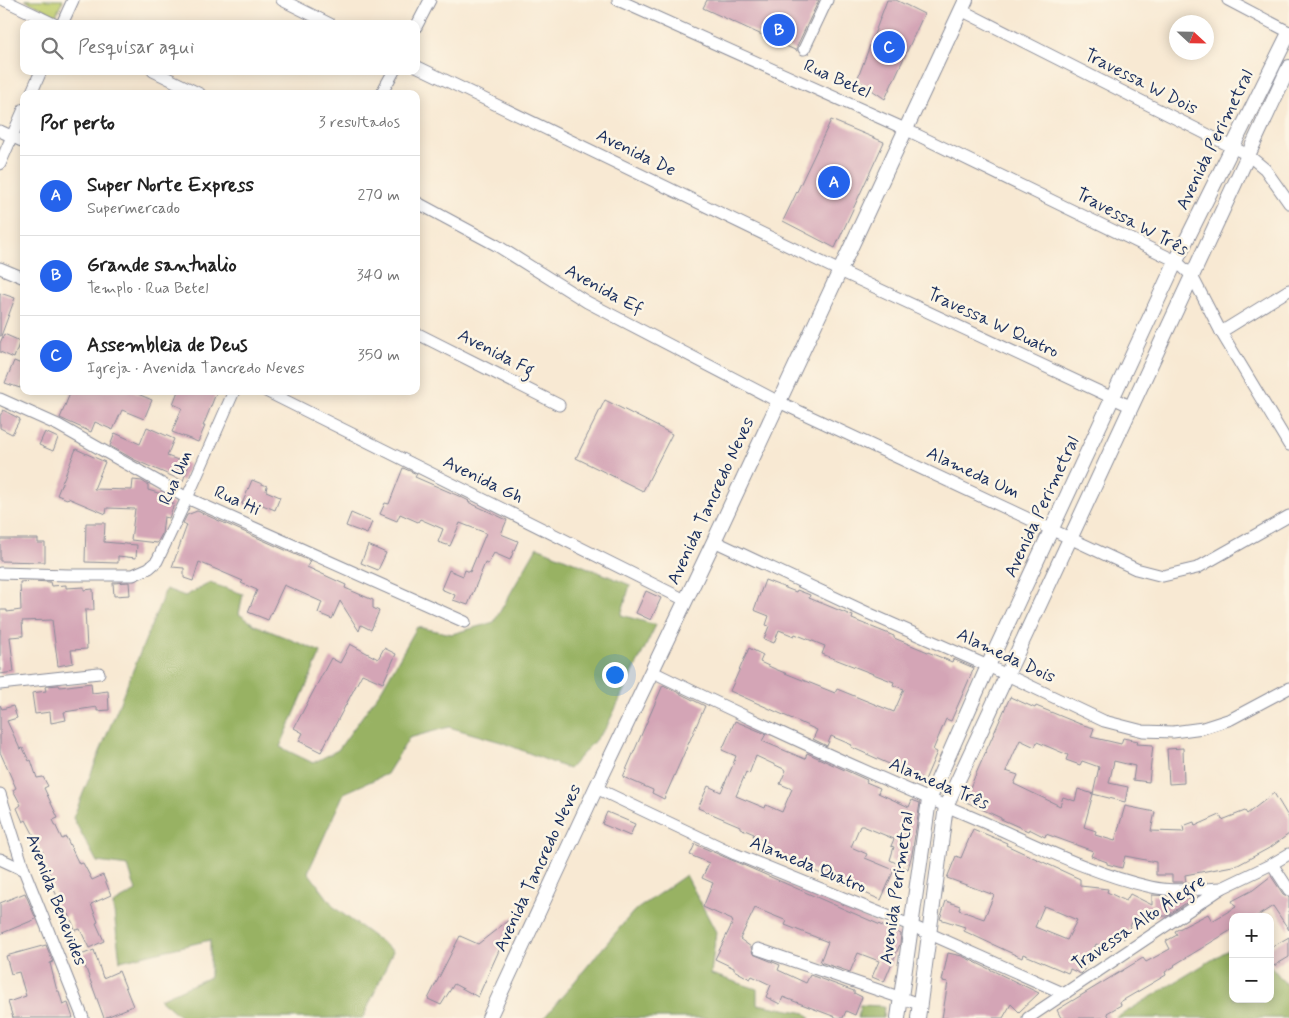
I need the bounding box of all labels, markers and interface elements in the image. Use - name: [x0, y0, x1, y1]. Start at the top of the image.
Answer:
- pin: B: [763, 11, 795, 49]
- north arrow: [1169, 15, 1214, 60]
- search box: [20, 20, 420, 75]
- pin: C: [873, 28, 905, 66]
- icon: search: [38, 34, 66, 62]
- text: Pesquisar aqui: [78, 35, 194, 60]
- street label: Travessa W Dois: [1080, 43, 1202, 121]
- street label: Rua Betel: [800, 54, 874, 104]
- street label: Avenida Perimetral: [1171, 66, 1259, 214]
- text: Por perto: [40, 109, 115, 137]
- text: 3 resultados: [319, 112, 400, 133]
- street label: Avenida De: [592, 123, 680, 183]
- pin: A: [818, 163, 850, 201]
- text: Super Norte Express: [87, 173, 254, 198]
- street label: Travessa W Três: [1071, 182, 1193, 262]
- text: A: [51, 185, 61, 206]
- text: 270 m: [357, 185, 400, 206]
- text: Supermercado: [87, 198, 180, 219]
- text: Grande santualio: [87, 253, 237, 278]
- street label: Avenida Ef: [561, 259, 648, 321]
- text: B: [51, 265, 61, 286]
- text: 340 m: [356, 265, 400, 286]
- text: Templo · Rua Betel: [87, 278, 208, 299]
- street label: Travessa W Quatro: [923, 282, 1063, 364]
- street label: Avenida Fg: [453, 323, 539, 384]
- text: Assembleia de Deus: [87, 333, 248, 358]
- text: C: [50, 345, 62, 366]
- text: 350 m: [358, 345, 400, 366]
- text: Igreja · Avenida Tancredo Neves: [87, 358, 305, 379]
- street label: Avenida Tancredo Neves: [662, 413, 760, 589]
- street label: Avenida Perimetral: [999, 432, 1085, 582]
- street label: Alameda Um: [923, 441, 1023, 505]
- street label: Rua Um: [153, 447, 199, 509]
- street label: Avenida Gh: [439, 450, 527, 510]
- street label: Rua Hi: [210, 480, 264, 522]
- street label: Alameda Dois: [953, 623, 1059, 689]
- your location: [602, 662, 628, 688]
- street label: Alameda Três: [885, 752, 993, 816]
- street label: Avenida Tancredo Neves: [489, 780, 587, 956]
- street label: Avenida Perimetral: [874, 810, 920, 966]
- street label: Avenida Benevides: [20, 831, 92, 969]
- street label: Alameda Quatro: [746, 831, 870, 899]
- street label: Travessa Alto Alegre: [1068, 869, 1212, 978]
- map controls: [1229, 913, 1274, 1003]
- button: +: [1229, 913, 1274, 958]
- button: −: [1229, 958, 1274, 1003]

